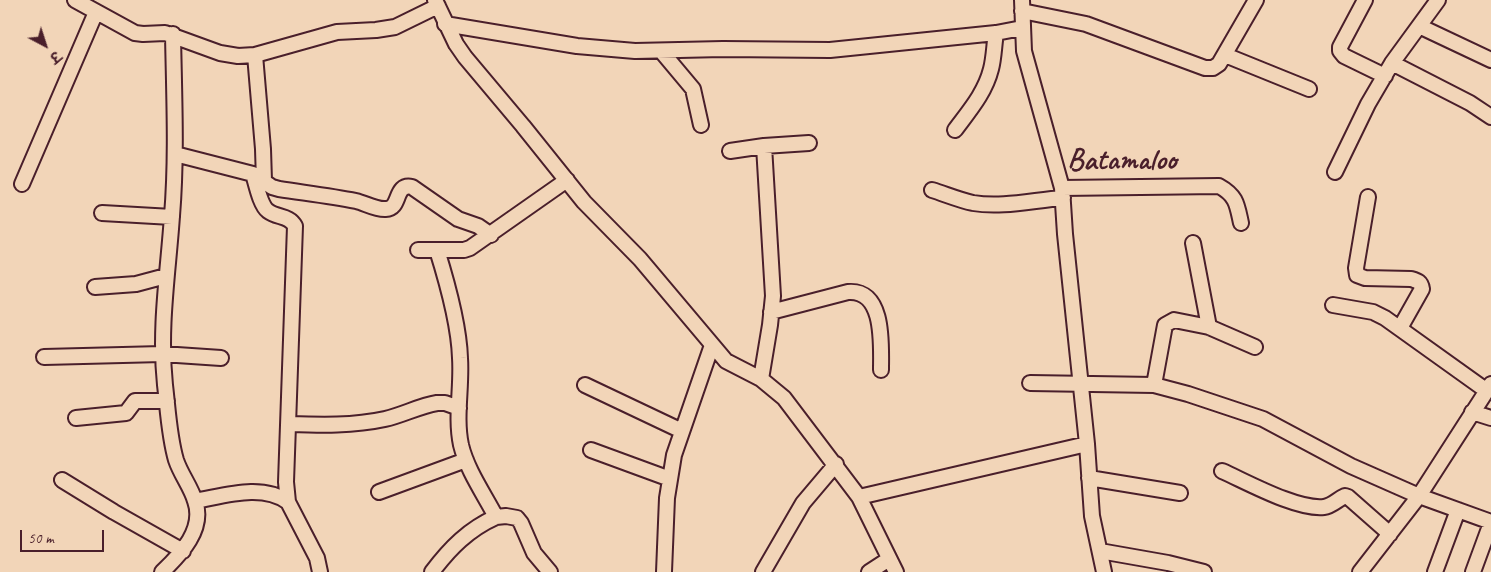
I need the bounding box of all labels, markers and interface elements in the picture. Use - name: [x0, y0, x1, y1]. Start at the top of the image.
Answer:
- north arrow: [20, 20, 70, 70]
- text: उ: [46, 47, 64, 66]
- district label: Batamaloo: [1067, 143, 1177, 179]
- scale bar: [22, 520, 106, 552]
- text: 50 m: [28, 529, 54, 548]

